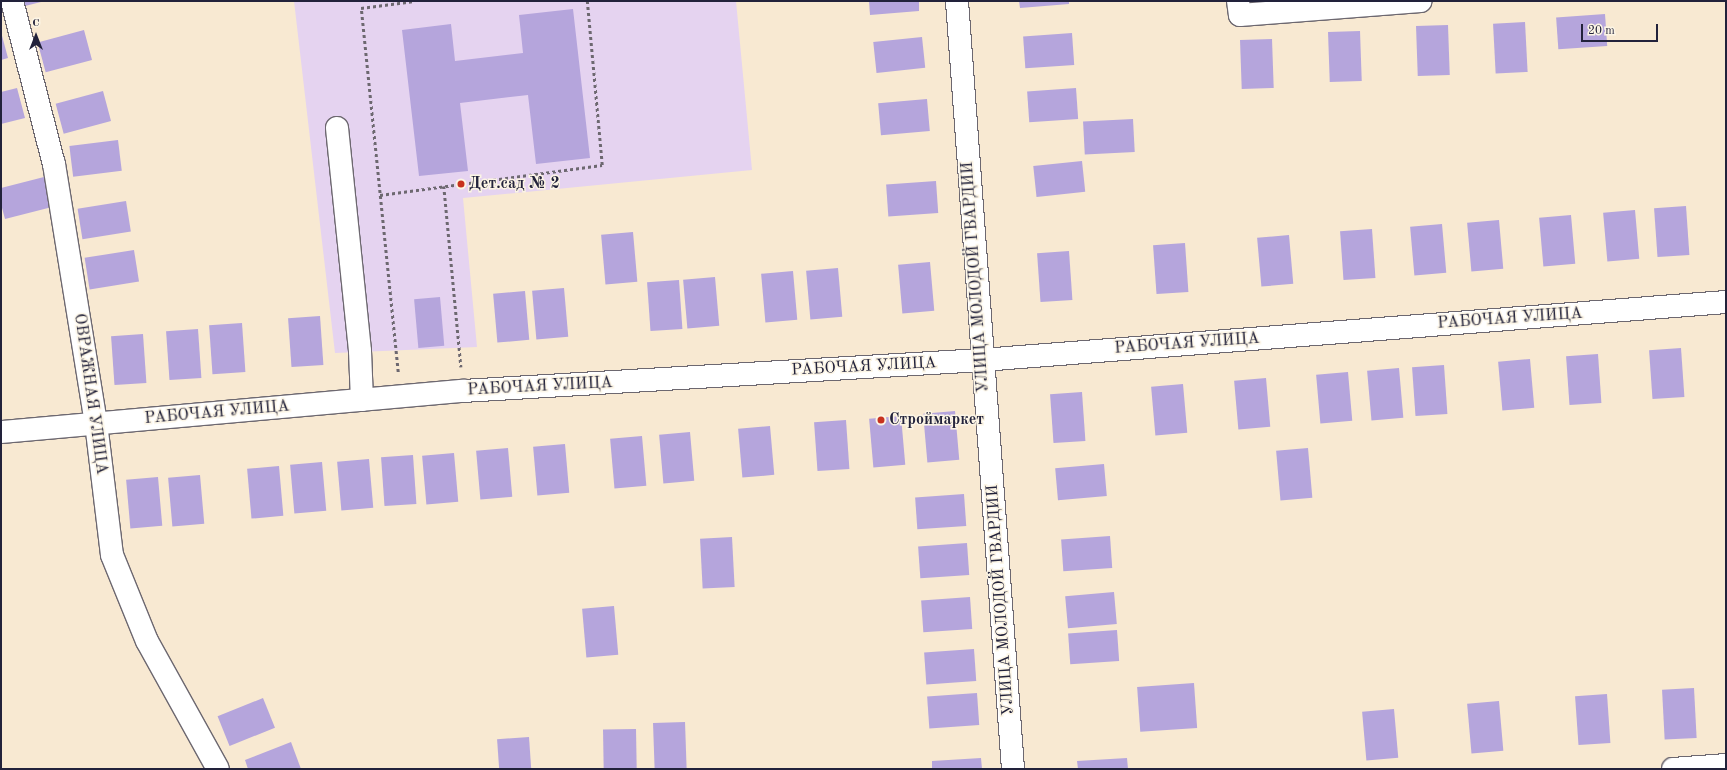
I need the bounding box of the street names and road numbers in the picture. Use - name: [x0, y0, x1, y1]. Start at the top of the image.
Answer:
- street label: УЛИЦА МОЛОДОЙ ГВАРДИИ: [958, 161, 994, 393]
- street label: РАБОЧАЯ УЛИЦА: [1437, 304, 1583, 334]
- street label: ОВРАЖНАЯ УЛИЦА: [69, 312, 111, 476]
- street label: РАБОЧАЯ УЛИЦА: [1114, 329, 1260, 359]
- street label: РАБОЧАЯ УЛИЦА: [791, 354, 937, 380]
- street label: РАБОЧАЯ УЛИЦА: [467, 374, 613, 400]
- street label: РАБОЧАЯ УЛИЦА: [144, 397, 290, 429]
- street label: УЛИЦА МОЛОДОЙ ГВАРДИИ: [983, 484, 1019, 716]

